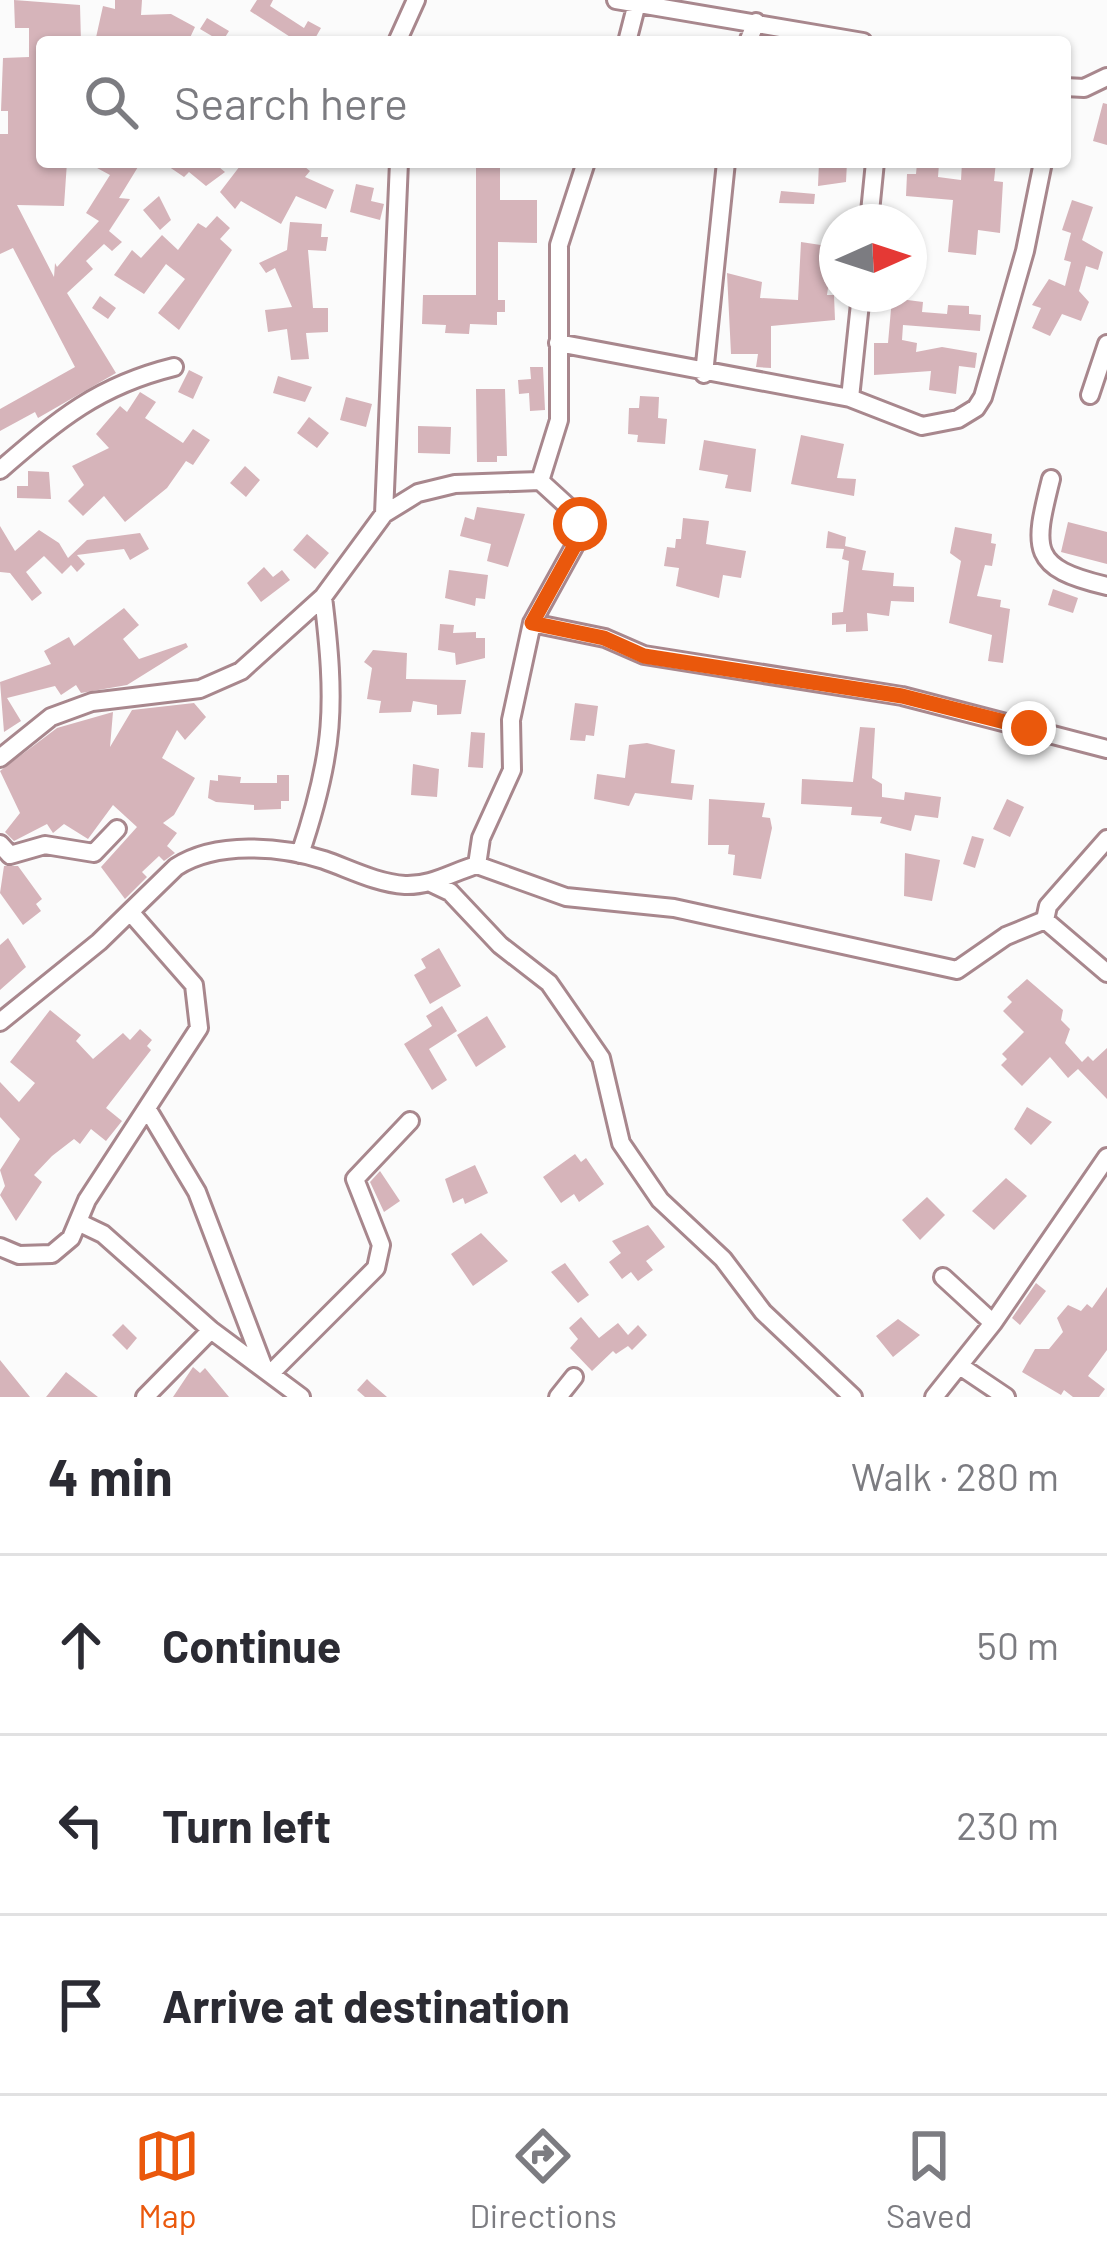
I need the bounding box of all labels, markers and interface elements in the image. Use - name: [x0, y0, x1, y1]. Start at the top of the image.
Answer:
- search box: [36, 36, 1071, 168]
- icon: search: [78, 69, 144, 135]
- text: Search here: [174, 75, 408, 129]
- north arrow: [819, 204, 927, 312]
- route start: [553, 497, 607, 551]
- route end: [1002, 701, 1056, 755]
- text: 4 min: [48, 1445, 173, 1506]
- text: Walk · 280 m: [851, 1452, 1059, 1499]
- icon: ahead: [48, 1612, 114, 1678]
- text: Continue: [162, 1618, 341, 1672]
- text: 50 m: [977, 1621, 1059, 1668]
- icon: left: [48, 1792, 114, 1858]
- text: Turn left: [162, 1798, 331, 1852]
- text: 230 m: [956, 1801, 1059, 1848]
- icon: arrive: [48, 1972, 114, 2038]
- text: Arrive at destination: [162, 1978, 570, 2032]
- tab: Map: [134, 2123, 200, 2235]
- tab: Directions: [469, 2123, 617, 2235]
- tab: Saved: [886, 2123, 973, 2235]

